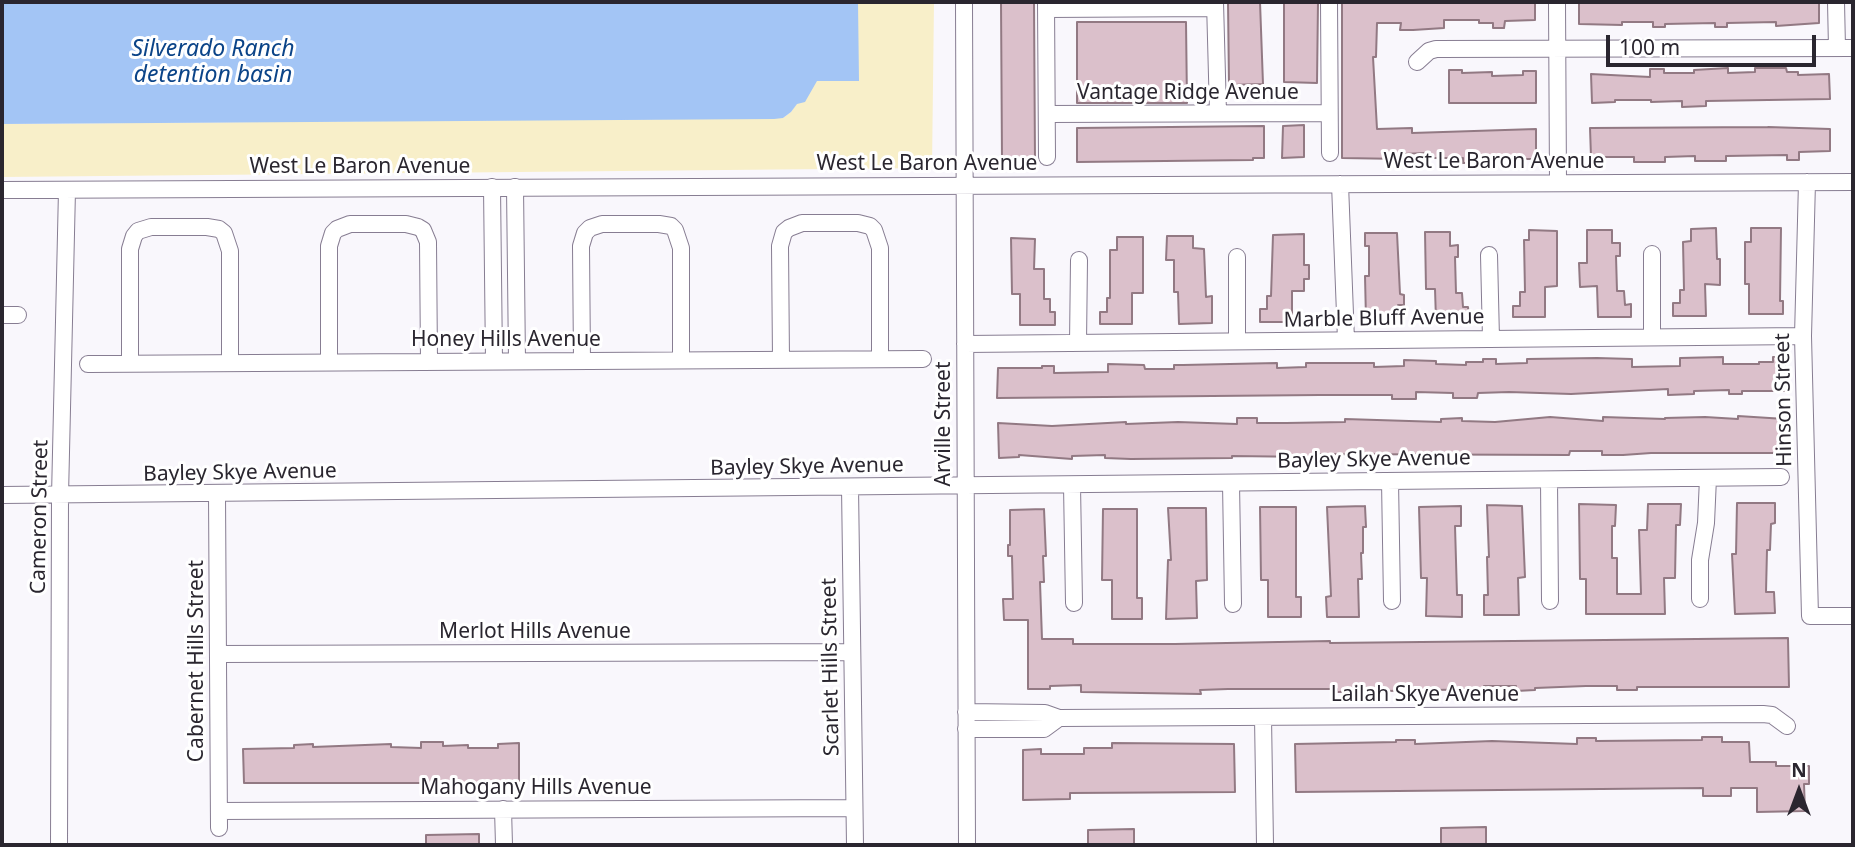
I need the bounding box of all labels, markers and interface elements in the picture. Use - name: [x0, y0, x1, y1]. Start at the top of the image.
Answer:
- scale bar: [1610, 21, 1820, 65]
- text: 100 m: [1619, 33, 1680, 61]
- water label: Silverado Ranch detention basin: [131, 35, 295, 89]
- street label: Vantage Ridge Avenue: [1077, 80, 1299, 106]
- street label: West Le Baron Avenue: [1384, 149, 1604, 175]
- street label: West Le Baron Avenue: [817, 151, 1037, 177]
- street label: West Le Baron Avenue: [250, 154, 470, 180]
- street label: Marble Bluff Avenue: [1283, 305, 1485, 333]
- street label: Honey Hills Avenue: [411, 327, 601, 353]
- street label: Hinson Street: [1770, 333, 1798, 467]
- street label: Arville Street: [931, 362, 957, 486]
- street label: Cameron Street: [26, 440, 54, 594]
- street label: Bayley Skye Avenue: [1277, 446, 1471, 474]
- street label: Bayley Skye Avenue: [710, 453, 904, 481]
- street label: Bayley Skye Avenue: [143, 459, 337, 487]
- street label: Cabernet Hills Street: [184, 560, 210, 762]
- street label: Scarlet Hills Street: [817, 578, 845, 756]
- street label: Merlot Hills Avenue: [439, 619, 631, 645]
- street label: Lailah Skye Avenue: [1331, 682, 1519, 708]
- north arrow: [1764, 756, 1834, 826]
- text: N: [1791, 757, 1807, 783]
- street label: Mahogany Hills Avenue: [420, 775, 652, 801]

